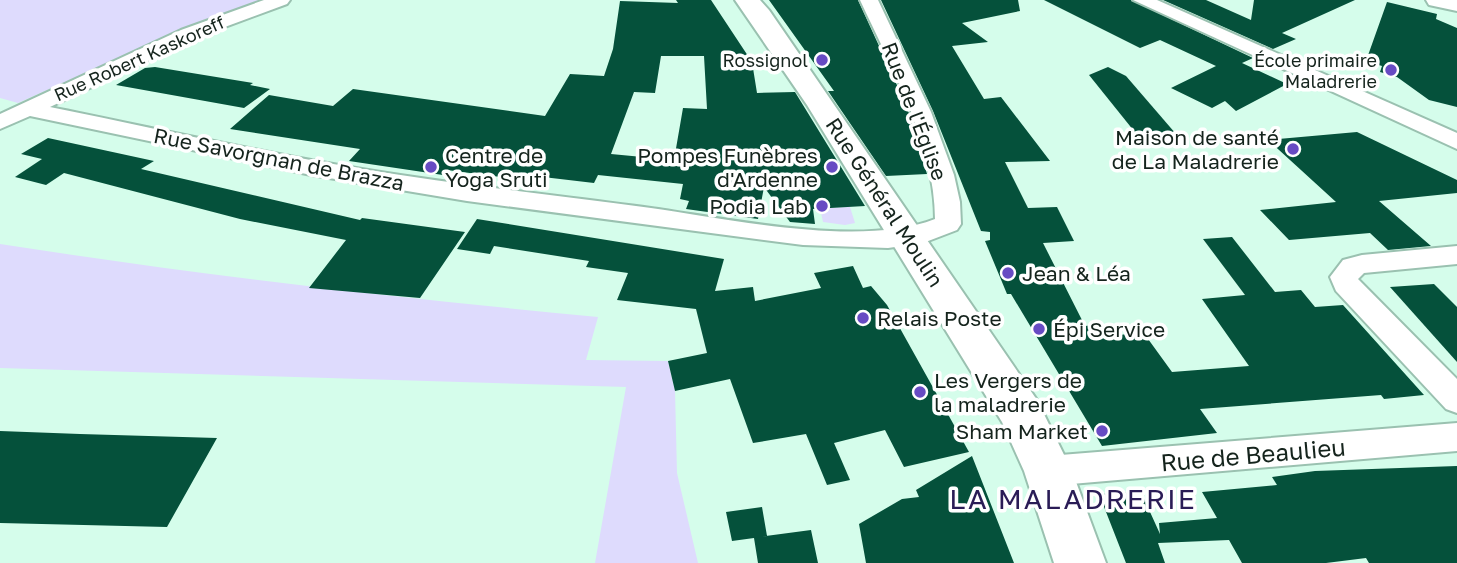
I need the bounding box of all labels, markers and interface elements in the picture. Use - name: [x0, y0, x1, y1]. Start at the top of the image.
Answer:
- street label: Rue Robert Kaskoreff: [50, 10, 228, 105]
- street label: Rue de l'Église: [877, 38, 953, 184]
- place label: Rossignol: [723, 49, 808, 71]
- place label: École primaire Maladrerie: [1254, 49, 1377, 92]
- marker: Rossignol: [814, 52, 830, 68]
- marker: École primaire Maladrerie: [1383, 62, 1399, 78]
- street label: Rue Général Moulin: [821, 113, 949, 291]
- street label: Rue Savorgnan de Brazza: [152, 122, 406, 196]
- place label: Maison de santé de La Maladrerie: [1112, 124, 1279, 174]
- marker: Maison de santé de La Maladrerie: [1285, 141, 1301, 157]
- place label: Centre de Yoga Sruti: [445, 142, 548, 192]
- place label: Pompes Funèbres d'Ardenne: [637, 142, 818, 192]
- marker: Centre de Yoga Sruti: [423, 159, 439, 175]
- marker: Pompes Funèbres d'Ardenne: [824, 159, 840, 175]
- place label: Podia Lab: [709, 193, 808, 219]
- marker: Podia Lab: [814, 198, 830, 214]
- place label: Jean & Léa: [1022, 260, 1131, 286]
- marker: Jean & Léa: [1000, 265, 1016, 281]
- place label: Relais Poste: [877, 305, 1002, 331]
- marker: Relais Poste: [855, 310, 871, 326]
- place label: Épi Service: [1053, 316, 1165, 342]
- marker: Épi Service: [1031, 321, 1047, 337]
- place label: Les Vergers de la maladrerie: [934, 367, 1082, 417]
- marker: Les Vergers de la maladrerie: [912, 384, 928, 400]
- place label: Sham Market: [956, 418, 1088, 444]
- marker: Sham Market: [1094, 423, 1110, 439]
- street label: Rue de Beaulieu: [1159, 431, 1347, 477]
- district label: LA MALADRERIE: [949, 482, 1197, 515]

